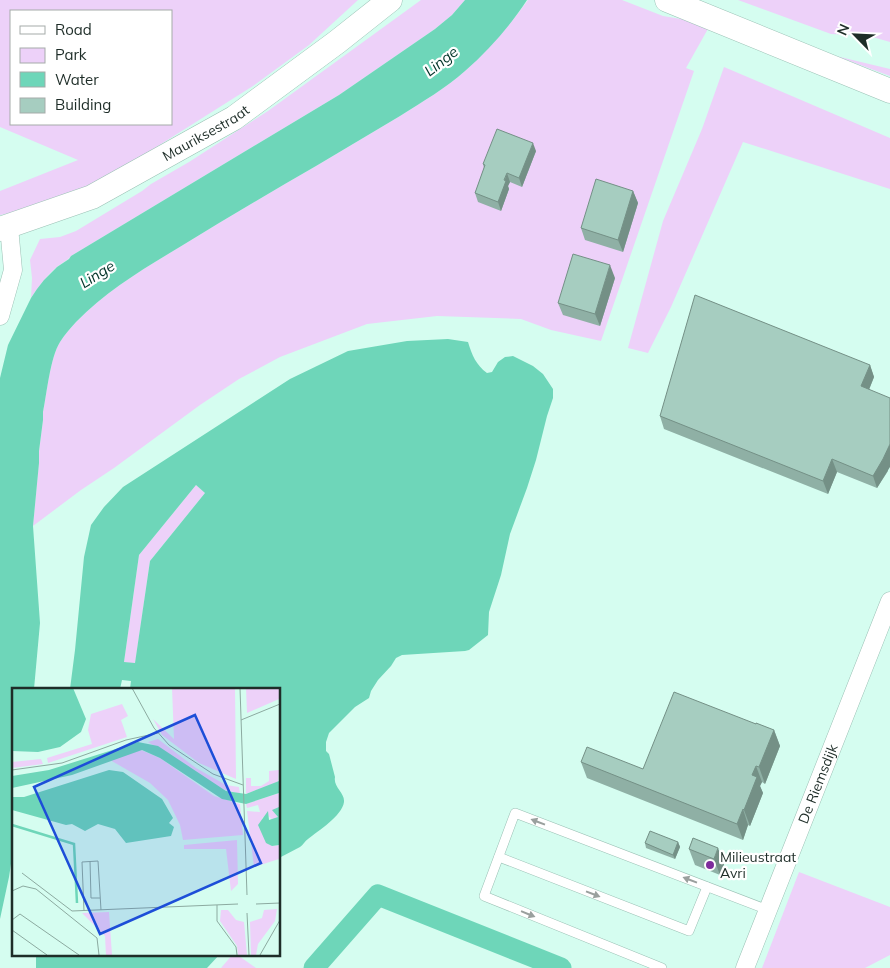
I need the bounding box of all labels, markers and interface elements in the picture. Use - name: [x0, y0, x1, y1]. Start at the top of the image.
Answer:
- legend: [10, 10, 172, 125]
- north arrow: [830, 10, 880, 60]
- text: Road: [55, 20, 92, 39]
- text: N: [833, 21, 853, 38]
- water label: Linge: [420, 42, 462, 80]
- text: Park: [55, 45, 87, 64]
- text: Water: [55, 70, 99, 89]
- text: Building: [55, 95, 111, 114]
- street label: Mauriksestraat: [159, 101, 253, 165]
- water label: Linge: [76, 256, 118, 292]
- inset map: [12, 688, 280, 956]
- street label: De Riemsdijk: [794, 741, 842, 826]
- one-way arrow: [531, 817, 545, 825]
- place label: Milieustraat Avri: [720, 848, 796, 882]
- marker: Milieustraat Avri: [704, 859, 716, 871]
- one-way arrow: [682, 876, 697, 884]
- one-way arrow: [586, 890, 601, 898]
- one-way arrow: [521, 911, 535, 919]

